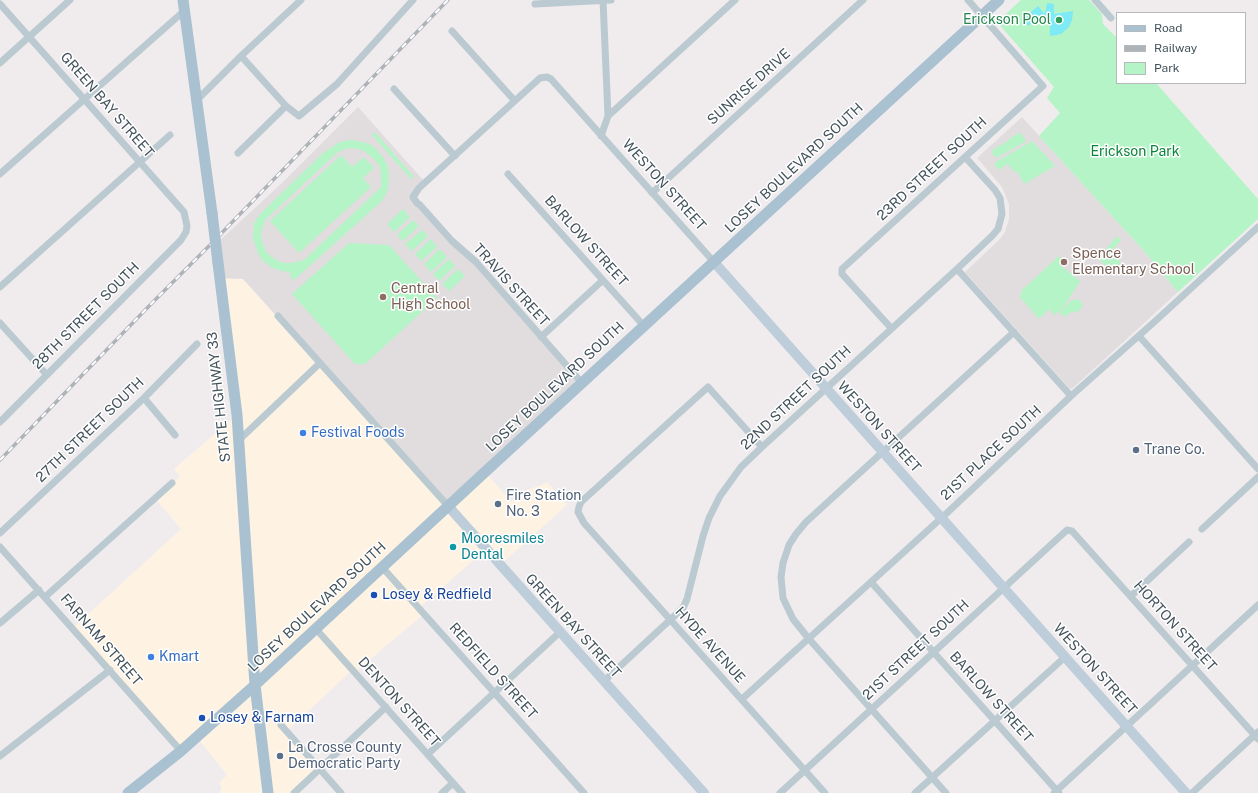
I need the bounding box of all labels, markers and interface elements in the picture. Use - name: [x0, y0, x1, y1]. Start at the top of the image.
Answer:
- place label: Erickson Pool: [963, 12, 1051, 28]
- legend: [1116, 12, 1246, 84]
- marker: Erickson Pool: [1054, 15, 1064, 25]
- text: Road: [1154, 21, 1182, 35]
- text: Railway: [1154, 41, 1197, 55]
- street label: SUNRISE DRIVE: [704, 45, 794, 129]
- street label: GREEN BAY STREET: [57, 49, 157, 161]
- text: Park: [1154, 61, 1180, 75]
- street label: LOSEY BOULEVARD SOUTH: [721, 100, 867, 236]
- street label: 23RD STREET SOUTH: [874, 114, 990, 224]
- street label: WESTON STREET: [619, 136, 709, 234]
- park label: Erickson Park: [1091, 144, 1179, 160]
- street label: BARLOW STREET: [541, 192, 631, 290]
- street label: TRAVIS STREET: [470, 240, 552, 330]
- place label: Spence Elementary School: [1072, 246, 1195, 278]
- marker: Spence Elementary School: [1059, 257, 1069, 267]
- street label: 28TH STREET SOUTH: [29, 259, 143, 373]
- place label: Central High School: [391, 281, 470, 314]
- marker: Central High School: [378, 292, 388, 302]
- street label: LOSEY BOULEVARD SOUTH: [482, 319, 628, 455]
- street label: STATE HIGHWAY 33: [204, 331, 234, 463]
- street label: 22ND STREET SOUTH: [737, 342, 855, 454]
- street label: 27TH STREET SOUTH: [33, 374, 147, 486]
- street label: WESTON STREET: [834, 378, 924, 476]
- street label: 21ST PLACE SOUTH: [937, 402, 1045, 504]
- place label: Festival Foods: [311, 425, 404, 441]
- marker: Festival Foods: [298, 428, 308, 438]
- place label: Trane Co.: [1144, 442, 1205, 458]
- marker: Trane Co.: [1131, 445, 1141, 455]
- place label: Fire Station No. 3: [506, 488, 581, 520]
- marker: Fire Station No. 3: [493, 499, 503, 509]
- place label: Mooresmiles Dental: [461, 531, 544, 564]
- street label: LOSEY BOULEVARD SOUTH: [244, 539, 390, 675]
- marker: Mooresmiles Dental: [448, 542, 458, 552]
- street label: GREEN BAY STREET: [522, 570, 624, 682]
- street label: HORTON STREET: [1130, 577, 1220, 675]
- place label: Losey & Redfield: [382, 587, 492, 603]
- marker: Losey & Redfield: [369, 590, 379, 600]
- street label: FARNAM STREET: [57, 591, 145, 689]
- street label: 21ST STREET SOUTH: [859, 596, 973, 704]
- street label: HYDE AVENUE: [671, 604, 749, 686]
- street label: REDFIELD STREET: [446, 620, 540, 722]
- street label: WESTON STREET: [1050, 620, 1140, 718]
- street label: BARLOW STREET: [946, 648, 1036, 746]
- place label: Kmart: [159, 649, 199, 665]
- marker: Kmart: [146, 652, 156, 662]
- street label: DENTON STREET: [354, 654, 444, 750]
- place label: Losey & Farnam: [210, 710, 314, 726]
- marker: Losey & Farnam: [197, 713, 207, 723]
- place label: La Crosse County Democratic Party: [288, 740, 402, 772]
- marker: La Crosse County Democratic Party: [275, 751, 285, 761]

